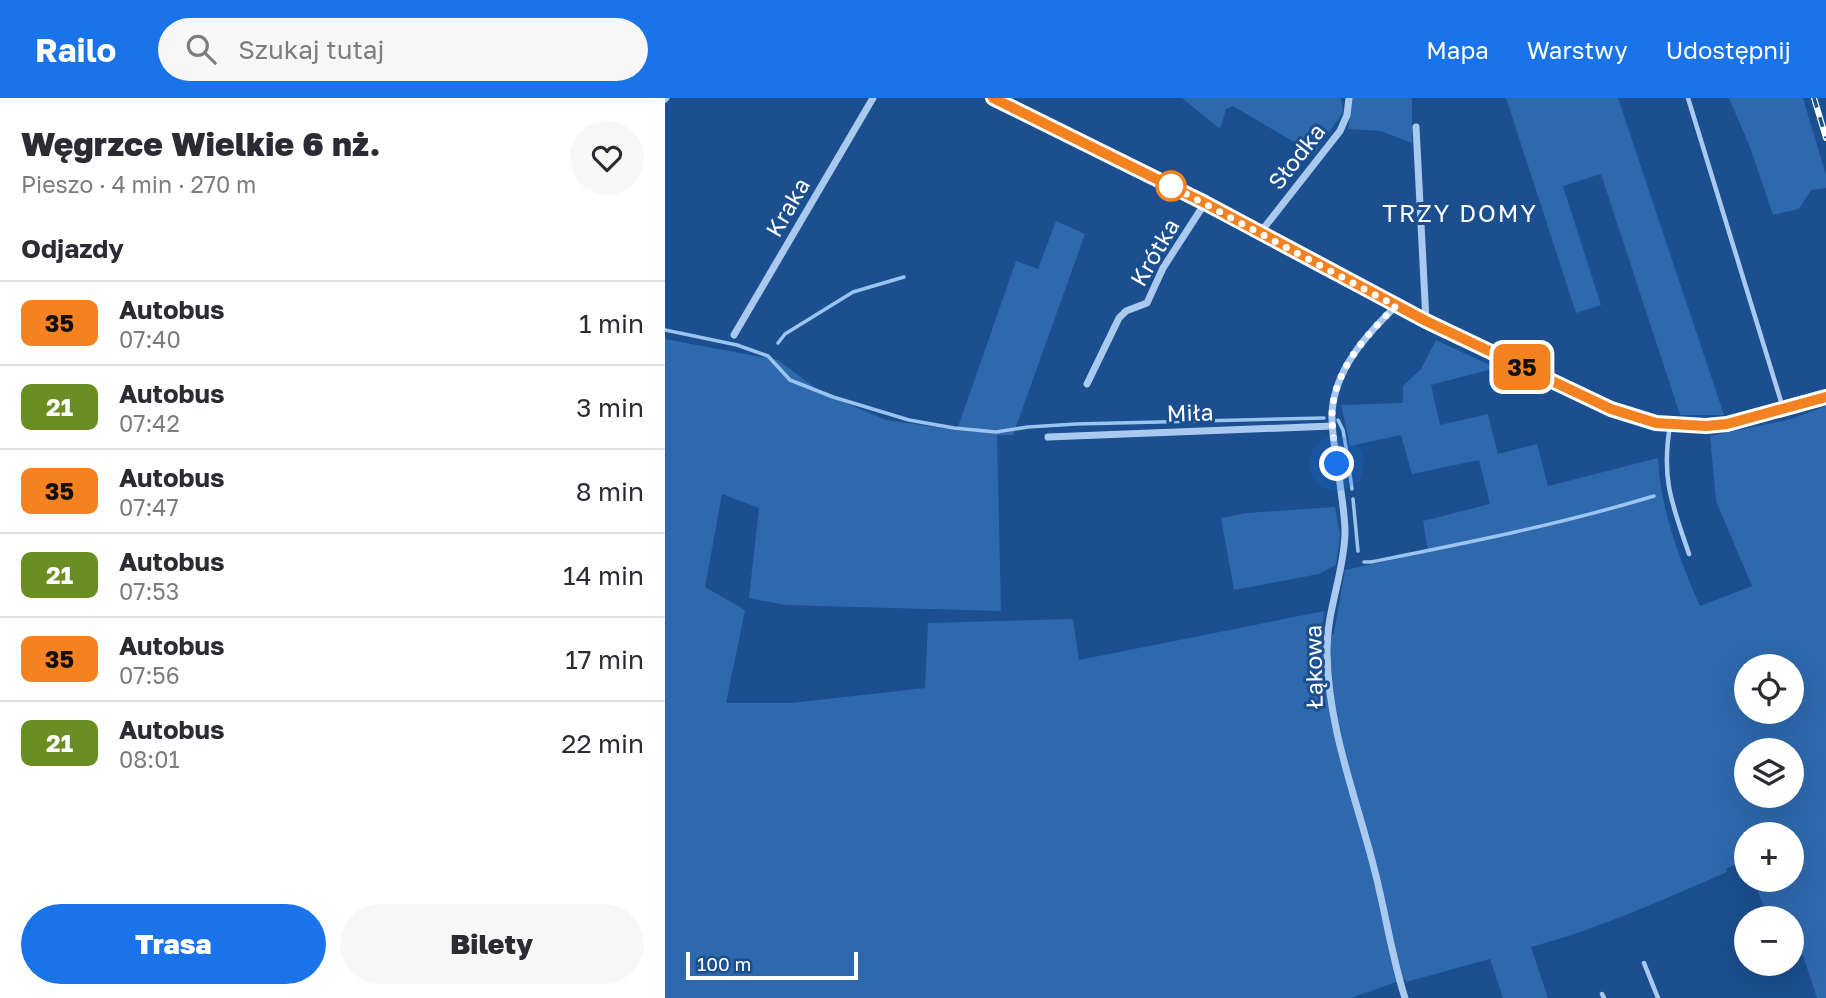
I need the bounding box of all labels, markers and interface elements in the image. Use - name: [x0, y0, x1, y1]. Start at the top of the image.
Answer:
- search box: [158, 18, 648, 81]
- text: Railo: [35, 30, 116, 69]
- icon: search: [182, 30, 220, 68]
- text: Szukaj tutaj: [238, 34, 384, 65]
- text: Mapa: [1426, 35, 1489, 64]
- text: Warstwy: [1527, 35, 1628, 64]
- text: Udostępnij: [1666, 35, 1791, 64]
- street label: Słodka: [1262, 117, 1330, 195]
- button: heart: [570, 121, 644, 195]
- text: Węgrzce Wielkie 6 nż.: [21, 124, 380, 163]
- text: Pieszo · 4 min · 270 m: [21, 170, 256, 198]
- unlabelled marker: [1156, 171, 1186, 201]
- street label: Kraka: [759, 173, 815, 241]
- district label: TRZY DOMY: [1382, 198, 1538, 227]
- street label: Krótka: [1124, 213, 1184, 291]
- text: Odjazdy: [21, 233, 124, 264]
- text: Autobus: [119, 294, 225, 325]
- text: 35: [45, 308, 74, 337]
- text: 1 min: [579, 308, 644, 339]
- text: 07:40: [119, 325, 181, 353]
- line badge: 35: [1491, 344, 1553, 390]
- text: 35: [1507, 352, 1537, 381]
- text: Autobus: [119, 378, 225, 409]
- text: 21: [46, 392, 73, 421]
- text: 3 min: [576, 392, 644, 423]
- street label: Miła: [1166, 397, 1214, 427]
- text: 07:42: [119, 409, 180, 437]
- your location: [1319, 446, 1354, 481]
- text: Autobus: [119, 462, 225, 493]
- text: 35: [45, 476, 74, 505]
- text: 8 min: [576, 476, 644, 507]
- text: 07:47: [119, 493, 179, 521]
- text: Autobus: [119, 546, 225, 577]
- text: 21: [46, 560, 73, 589]
- text: 14 min: [563, 560, 644, 591]
- text: 07:53: [119, 577, 179, 605]
- street label: Łąkowa: [1298, 625, 1328, 709]
- text: Autobus: [119, 630, 225, 661]
- text: 35: [45, 644, 74, 673]
- text: 17 min: [565, 644, 644, 675]
- map controls: [1734, 654, 1804, 976]
- button: locate: [1734, 654, 1804, 724]
- text: 07:56: [119, 661, 180, 689]
- text: Autobus: [119, 714, 225, 745]
- text: 21: [46, 728, 73, 757]
- text: 22 min: [561, 728, 644, 759]
- button: layers: [1734, 738, 1804, 808]
- text: 08:01: [119, 745, 180, 773]
- button: +: [1734, 822, 1804, 892]
- button: Trasa: [21, 904, 326, 984]
- button: Bilety: [340, 904, 644, 984]
- button: −: [1734, 906, 1804, 976]
- scale bar: [686, 949, 857, 981]
- text: 100 m: [697, 952, 751, 975]

